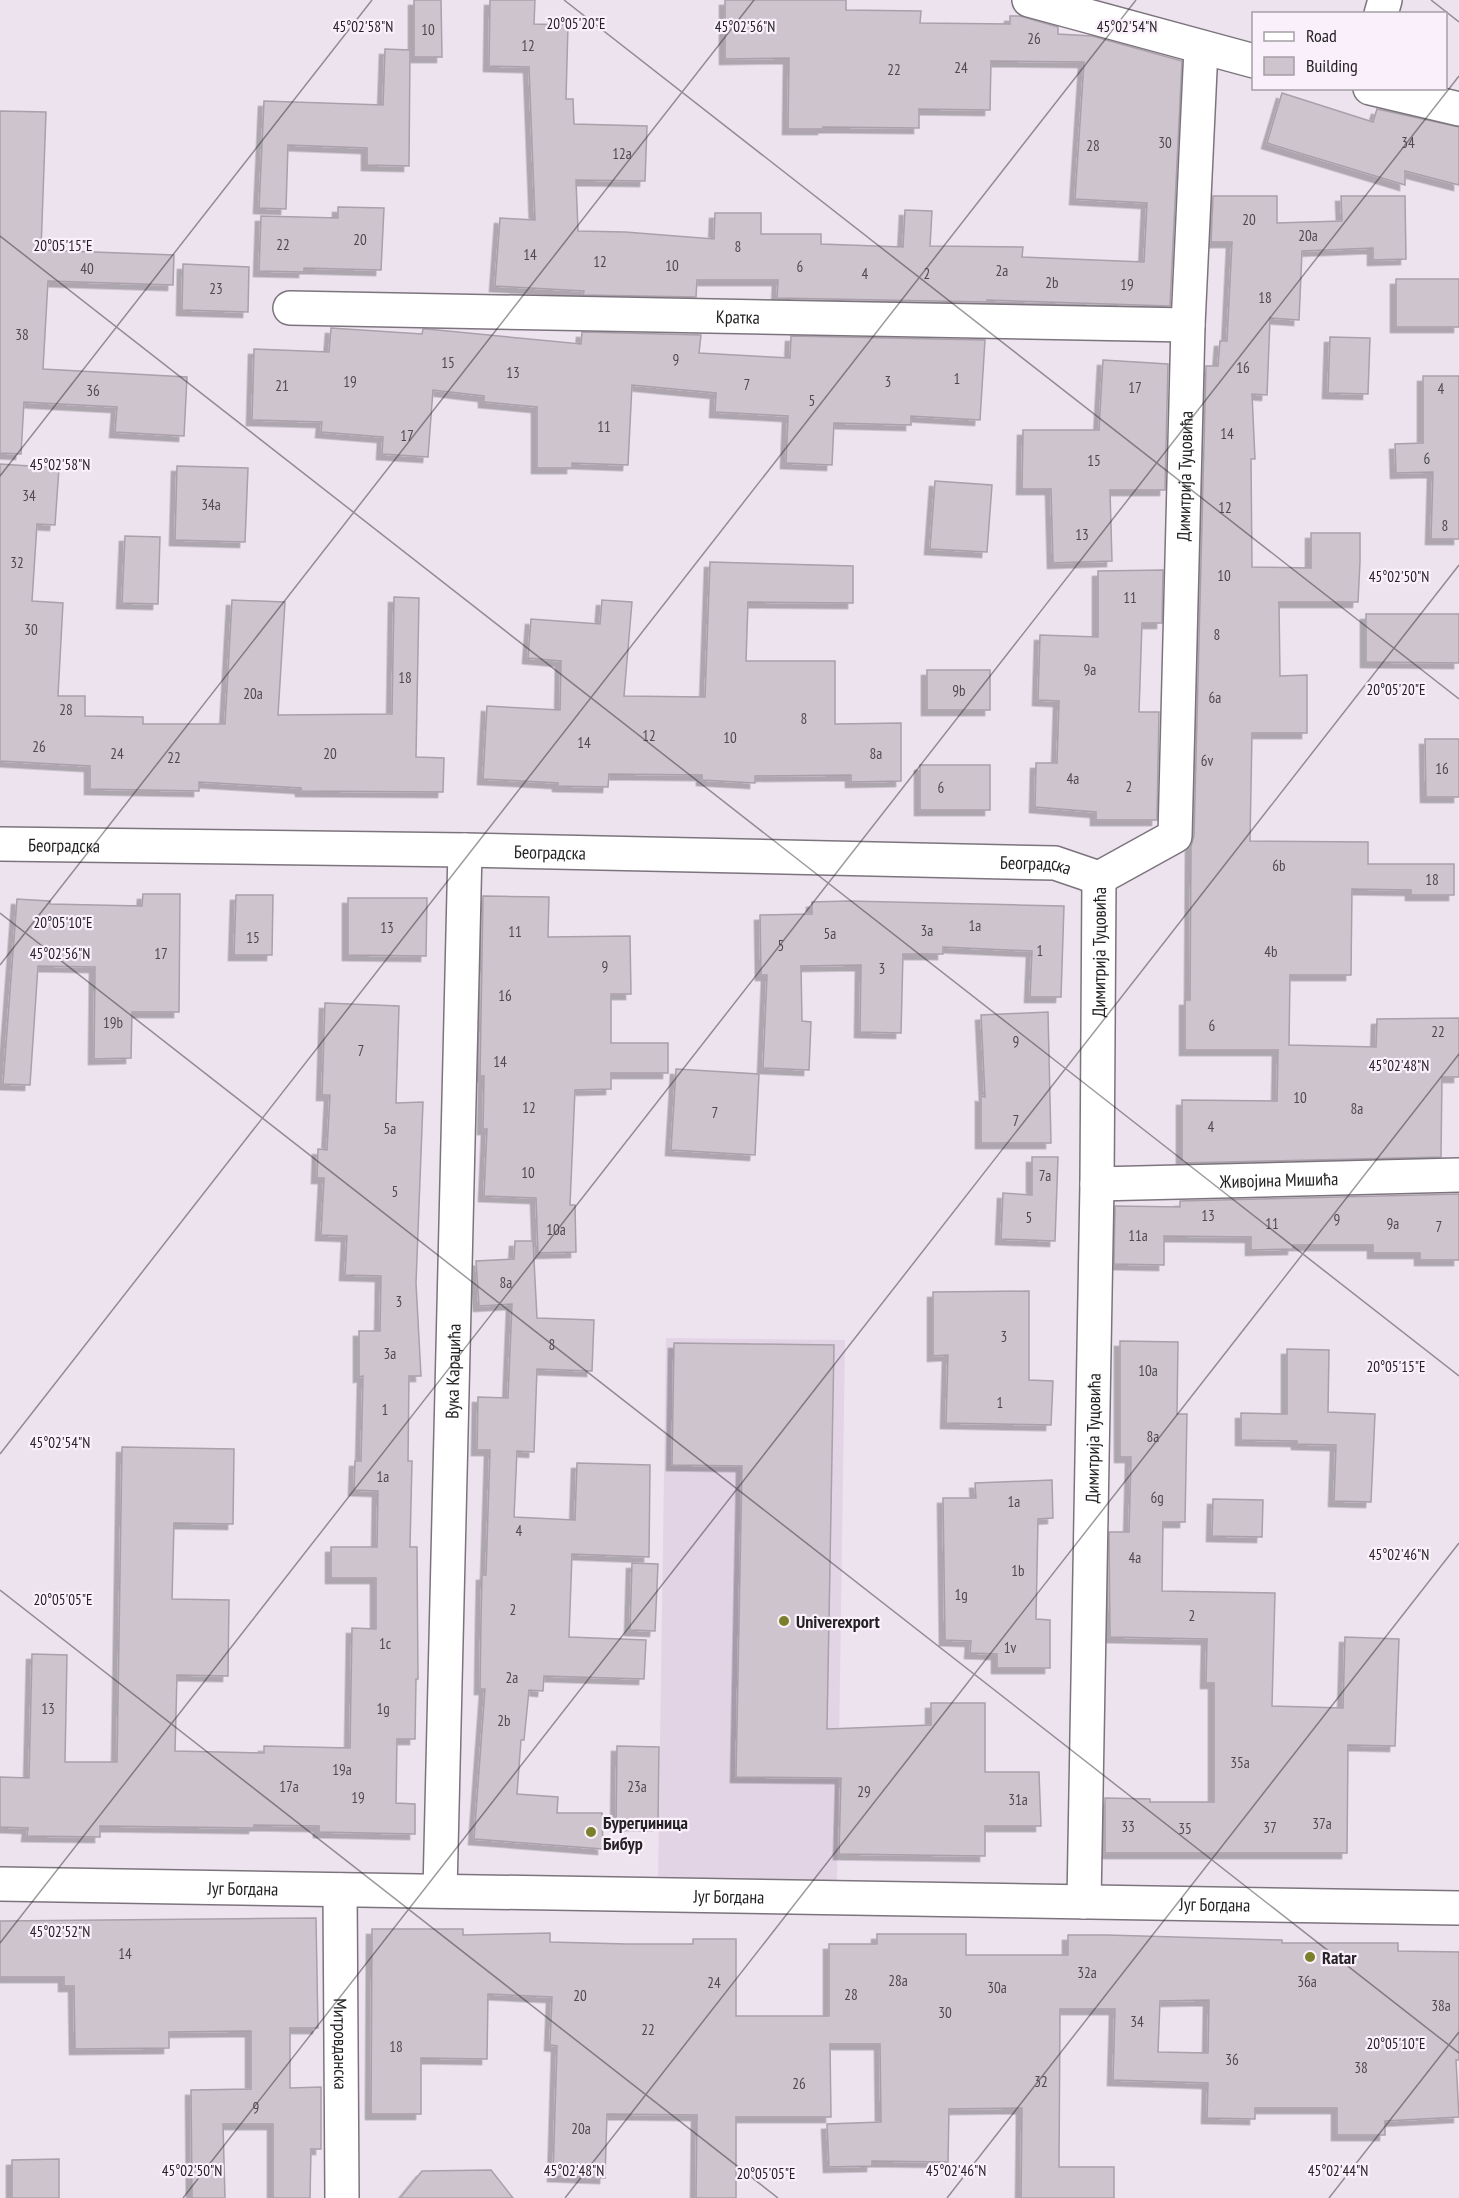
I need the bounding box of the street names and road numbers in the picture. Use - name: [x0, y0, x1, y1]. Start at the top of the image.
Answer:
- street label: Кратка: [716, 305, 760, 328]
- street label: Димитрија Туцовића: [1171, 411, 1197, 541]
- street label: Београдска: [28, 833, 100, 857]
- street label: Београдска: [514, 840, 586, 864]
- street label: Београдска: [1000, 850, 1075, 879]
- street label: Димитрија Туцовића: [1087, 887, 1110, 1017]
- street label: Живојина Мишића: [1218, 1167, 1338, 1192]
- street label: Вука Караџића: [440, 1323, 465, 1419]
- street label: Димитрија Туцовића: [1080, 1373, 1105, 1503]
- street label: Југ Богдана: [206, 1876, 279, 1900]
- street label: Југ Богдана: [692, 1884, 764, 1908]
- street label: Југ Богдана: [1178, 1892, 1250, 1916]
- street label: Митровданска: [329, 1998, 353, 2090]

